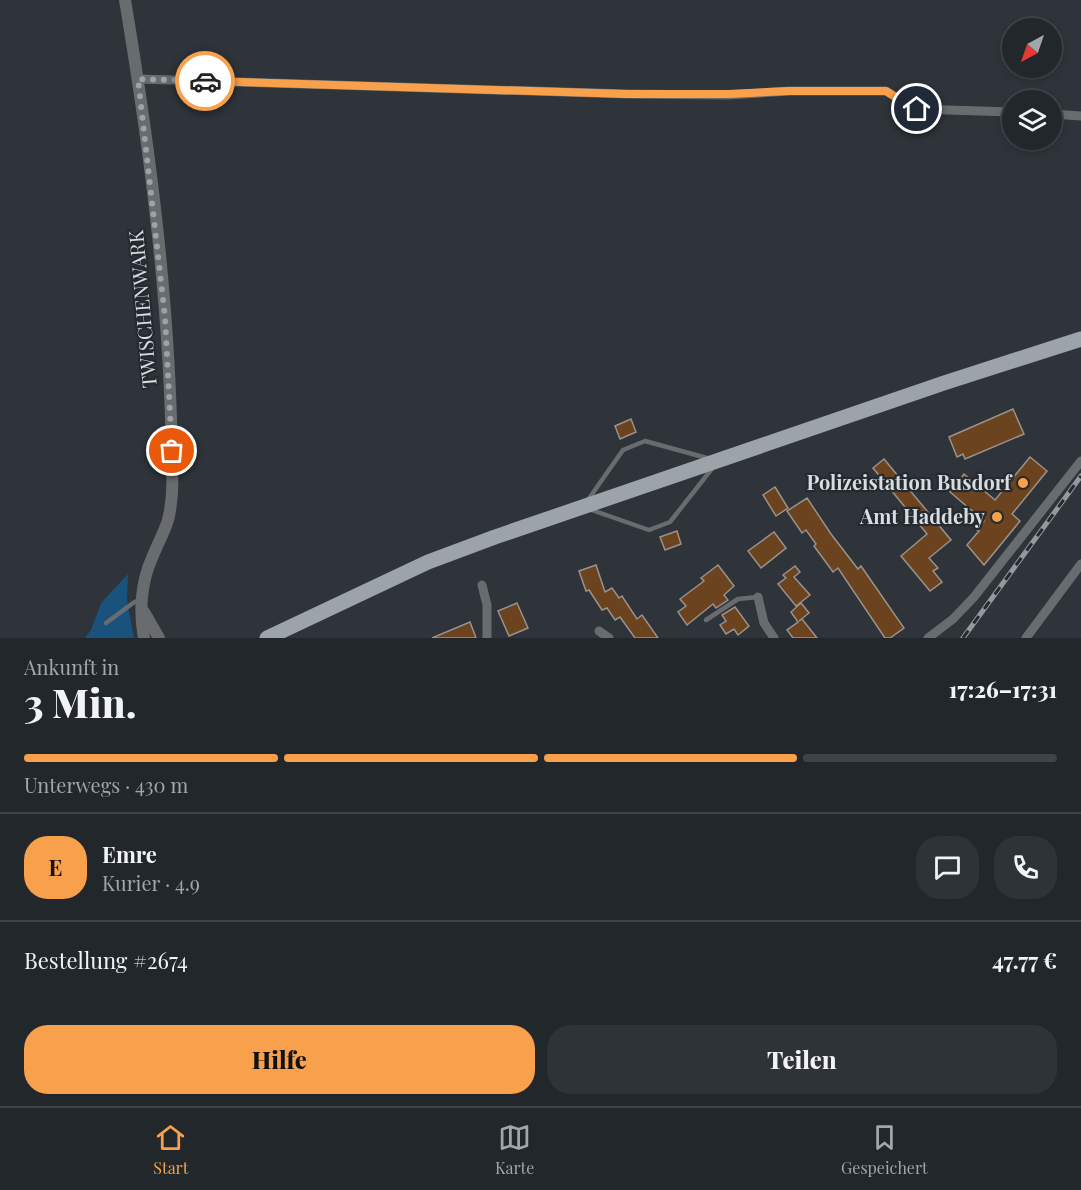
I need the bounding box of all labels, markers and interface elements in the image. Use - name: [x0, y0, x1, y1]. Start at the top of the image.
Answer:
- north arrow: [1002, 18, 1062, 78]
- map controls: [1002, 18, 1062, 150]
- courier: [175, 51, 235, 111]
- icon: car: [189, 65, 222, 98]
- pin: [891, 83, 942, 134]
- button: layers: [1002, 90, 1062, 150]
- icon: home: [900, 92, 933, 125]
- street label: TWISCHENWARK: [121, 228, 162, 389]
- pin: [146, 425, 197, 476]
- icon: bag: [155, 434, 188, 467]
- place label: Polizeistation Busdorf: [806, 468, 1013, 495]
- marker: Polizeistation Busdorf: [1016, 476, 1030, 490]
- place label: Amt Haddeby: [859, 502, 986, 529]
- marker: Amt Haddeby: [990, 510, 1004, 524]
- text: Ankunft in: [24, 653, 119, 680]
- text: 17:26–17:31: [949, 674, 1057, 704]
- text: 3 Min.: [24, 676, 136, 728]
- text: Unterwegs · 430 m: [24, 771, 188, 798]
- button: chat: [916, 836, 979, 899]
- button: phone: [994, 836, 1057, 899]
- text: Emre: [102, 839, 157, 869]
- text: E: [49, 852, 62, 882]
- text: Kurier · 4.9: [102, 869, 200, 896]
- text: Bestellung #2674: [24, 945, 188, 975]
- text: 47.77 €: [992, 945, 1057, 975]
- button: Hilfe: [24, 1025, 535, 1094]
- button: Teilen: [547, 1025, 1057, 1094]
- tab: Start: [153, 1121, 188, 1178]
- tab: Karte: [495, 1121, 534, 1178]
- tab: Gespeichert: [841, 1121, 928, 1178]

